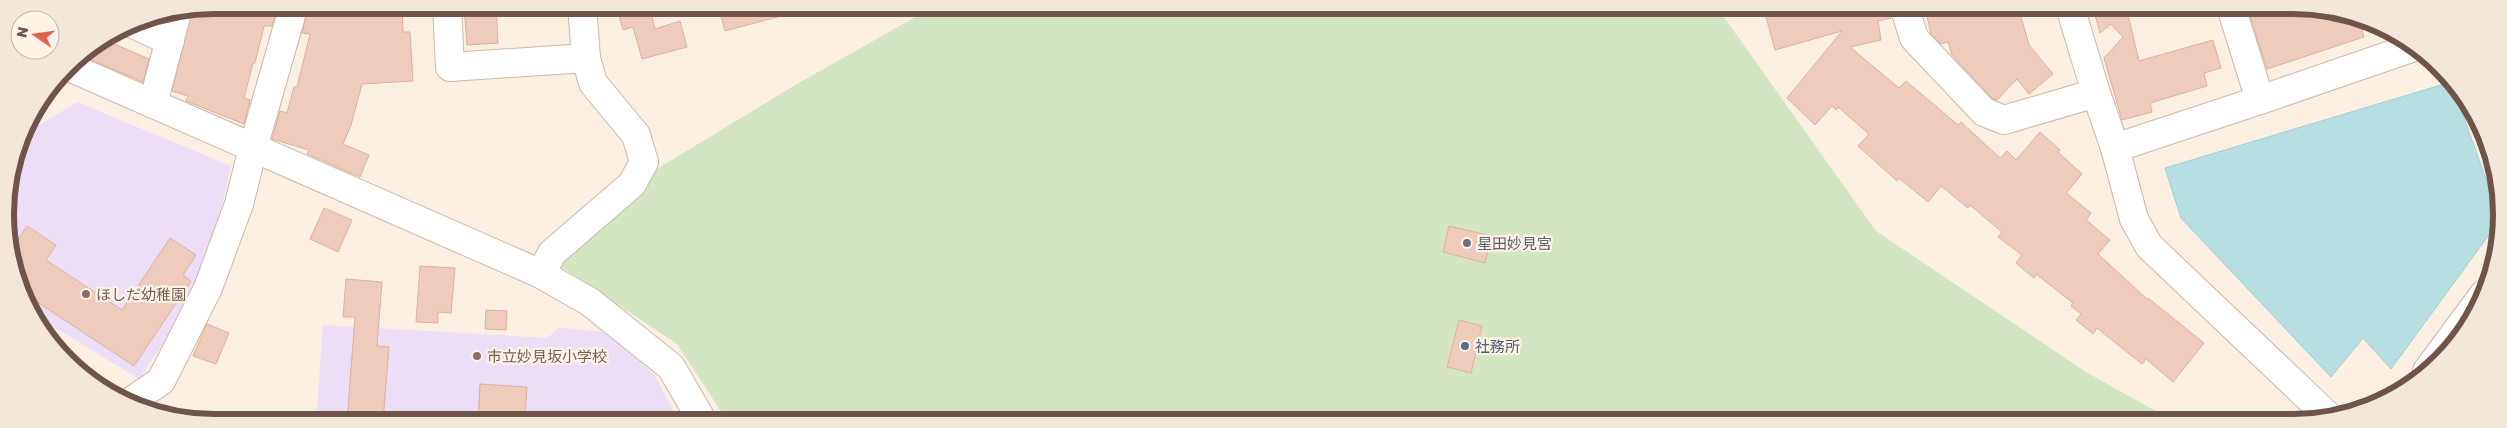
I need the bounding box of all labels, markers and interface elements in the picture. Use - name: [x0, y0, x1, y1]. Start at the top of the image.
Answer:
- north arrow: [10, 10, 60, 60]
- text: N: [12, 25, 31, 39]
- place label: 星田妙見宮: [1477, 234, 1552, 252]
- marker: 星田妙見宮: [1461, 237, 1473, 249]
- place label: ほしだ幼稚園: [96, 285, 186, 303]
- marker: ほしだ幼稚園: [80, 288, 92, 300]
- place label: 社務所: [1475, 337, 1520, 355]
- marker: 社務所: [1459, 340, 1471, 352]
- place label: 市立妙見坂小学校: [487, 347, 607, 365]
- marker: 市立妙見坂小学校: [471, 350, 483, 362]

